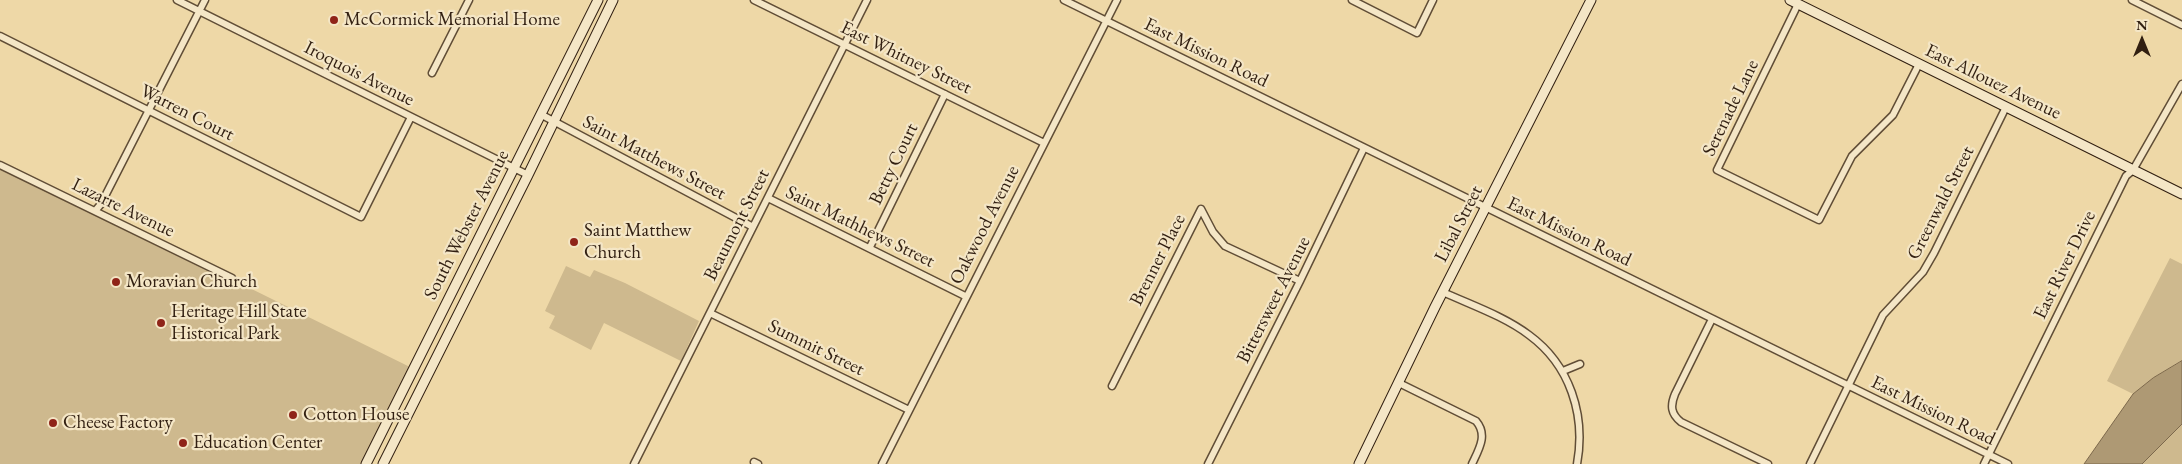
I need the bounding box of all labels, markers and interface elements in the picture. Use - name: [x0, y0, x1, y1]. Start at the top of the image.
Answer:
- place label: McCormick Memorial Home: [344, 9, 560, 31]
- street label: East Mission Road: [1140, 13, 1272, 93]
- marker: McCormick Memorial Home: [328, 14, 340, 26]
- north arrow: [2117, 15, 2167, 65]
- street label: East Whitney Street: [837, 16, 975, 100]
- text: N: [2136, 16, 2148, 34]
- street label: Iroquois Avenue: [300, 36, 418, 112]
- street label: East Allouez Avenue: [1921, 39, 2065, 125]
- street label: Serenade Lane: [1698, 56, 1764, 160]
- street label: Warren Court: [136, 80, 238, 146]
- street label: Saint Matthews Street: [578, 111, 730, 205]
- street label: Betty Court: [865, 120, 923, 208]
- street label: Greenwald Street: [1903, 142, 1979, 264]
- street label: South Webster Avenue: [419, 146, 515, 304]
- street label: Oakwood Avenue: [945, 162, 1025, 288]
- street label: Beaumont Street: [699, 166, 775, 284]
- street label: Lazarre Avenue: [68, 173, 178, 243]
- street label: Saint Mathhews Street: [782, 181, 938, 273]
- street label: Libal Street: [1430, 182, 1488, 266]
- street label: East Mission Road: [1503, 192, 1635, 272]
- street label: East River Drive: [2029, 207, 2101, 323]
- street label: Brenner Place: [1125, 210, 1191, 310]
- place label: Saint Matthew Church: [584, 220, 691, 264]
- street label: Bittersweet Avenue: [1232, 233, 1316, 367]
- marker: Saint Matthew Church: [568, 236, 580, 248]
- place label: Moravian Church: [126, 271, 257, 293]
- marker: Moravian Church: [110, 276, 122, 288]
- place label: Heritage Hill State Historical Park: [171, 301, 307, 345]
- street label: Summit Street: [764, 315, 868, 381]
- marker: Heritage Hill State Historical Park: [155, 317, 167, 329]
- street label: East Mission Road: [1867, 371, 1999, 451]
- place label: Cotton House: [303, 404, 409, 426]
- marker: Cotton House: [287, 409, 299, 421]
- place label: Cheese Factory: [63, 412, 173, 434]
- marker: Cheese Factory: [47, 417, 59, 429]
- place label: Education Center: [193, 432, 322, 454]
- marker: Education Center: [177, 437, 189, 449]

